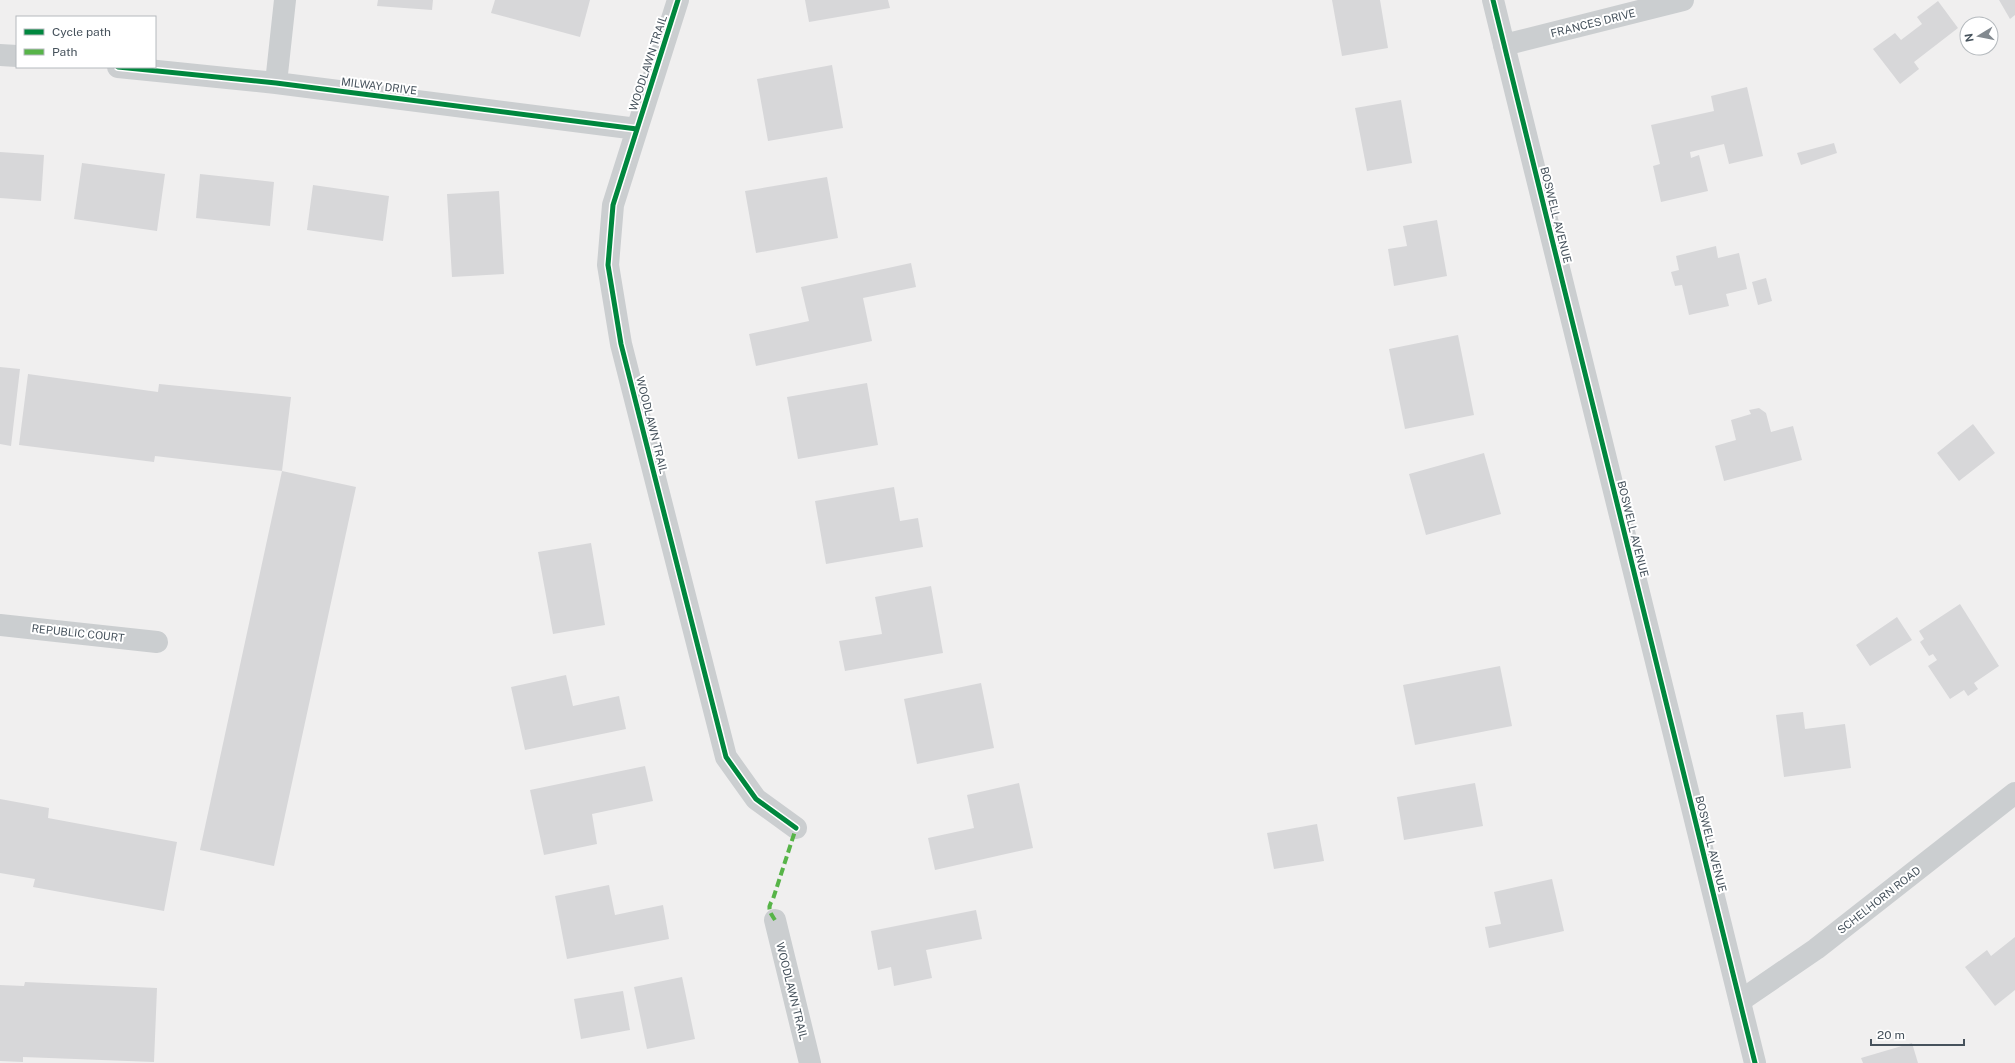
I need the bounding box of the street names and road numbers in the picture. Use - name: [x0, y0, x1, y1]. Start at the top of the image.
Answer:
- street label: FRANCES DRIVE: [1549, 7, 1637, 39]
- street label: WOODLAWN TRAIL: [627, 14, 669, 112]
- street label: MILWAY DRIVE: [340, 75, 418, 97]
- street label: BOSWELL AVENUE: [1538, 166, 1574, 265]
- street label: WOODLAWN TRAIL: [634, 375, 670, 475]
- street label: BOSWELL AVENUE: [1615, 480, 1651, 579]
- street label: REPUBLIC COURT: [31, 622, 125, 644]
- street label: BOSWELL AVENUE: [1693, 795, 1729, 894]
- street label: SCHELHORN ROAD: [1835, 864, 1923, 936]
- street label: WOODLAWN TRAIL: [774, 941, 810, 1041]

